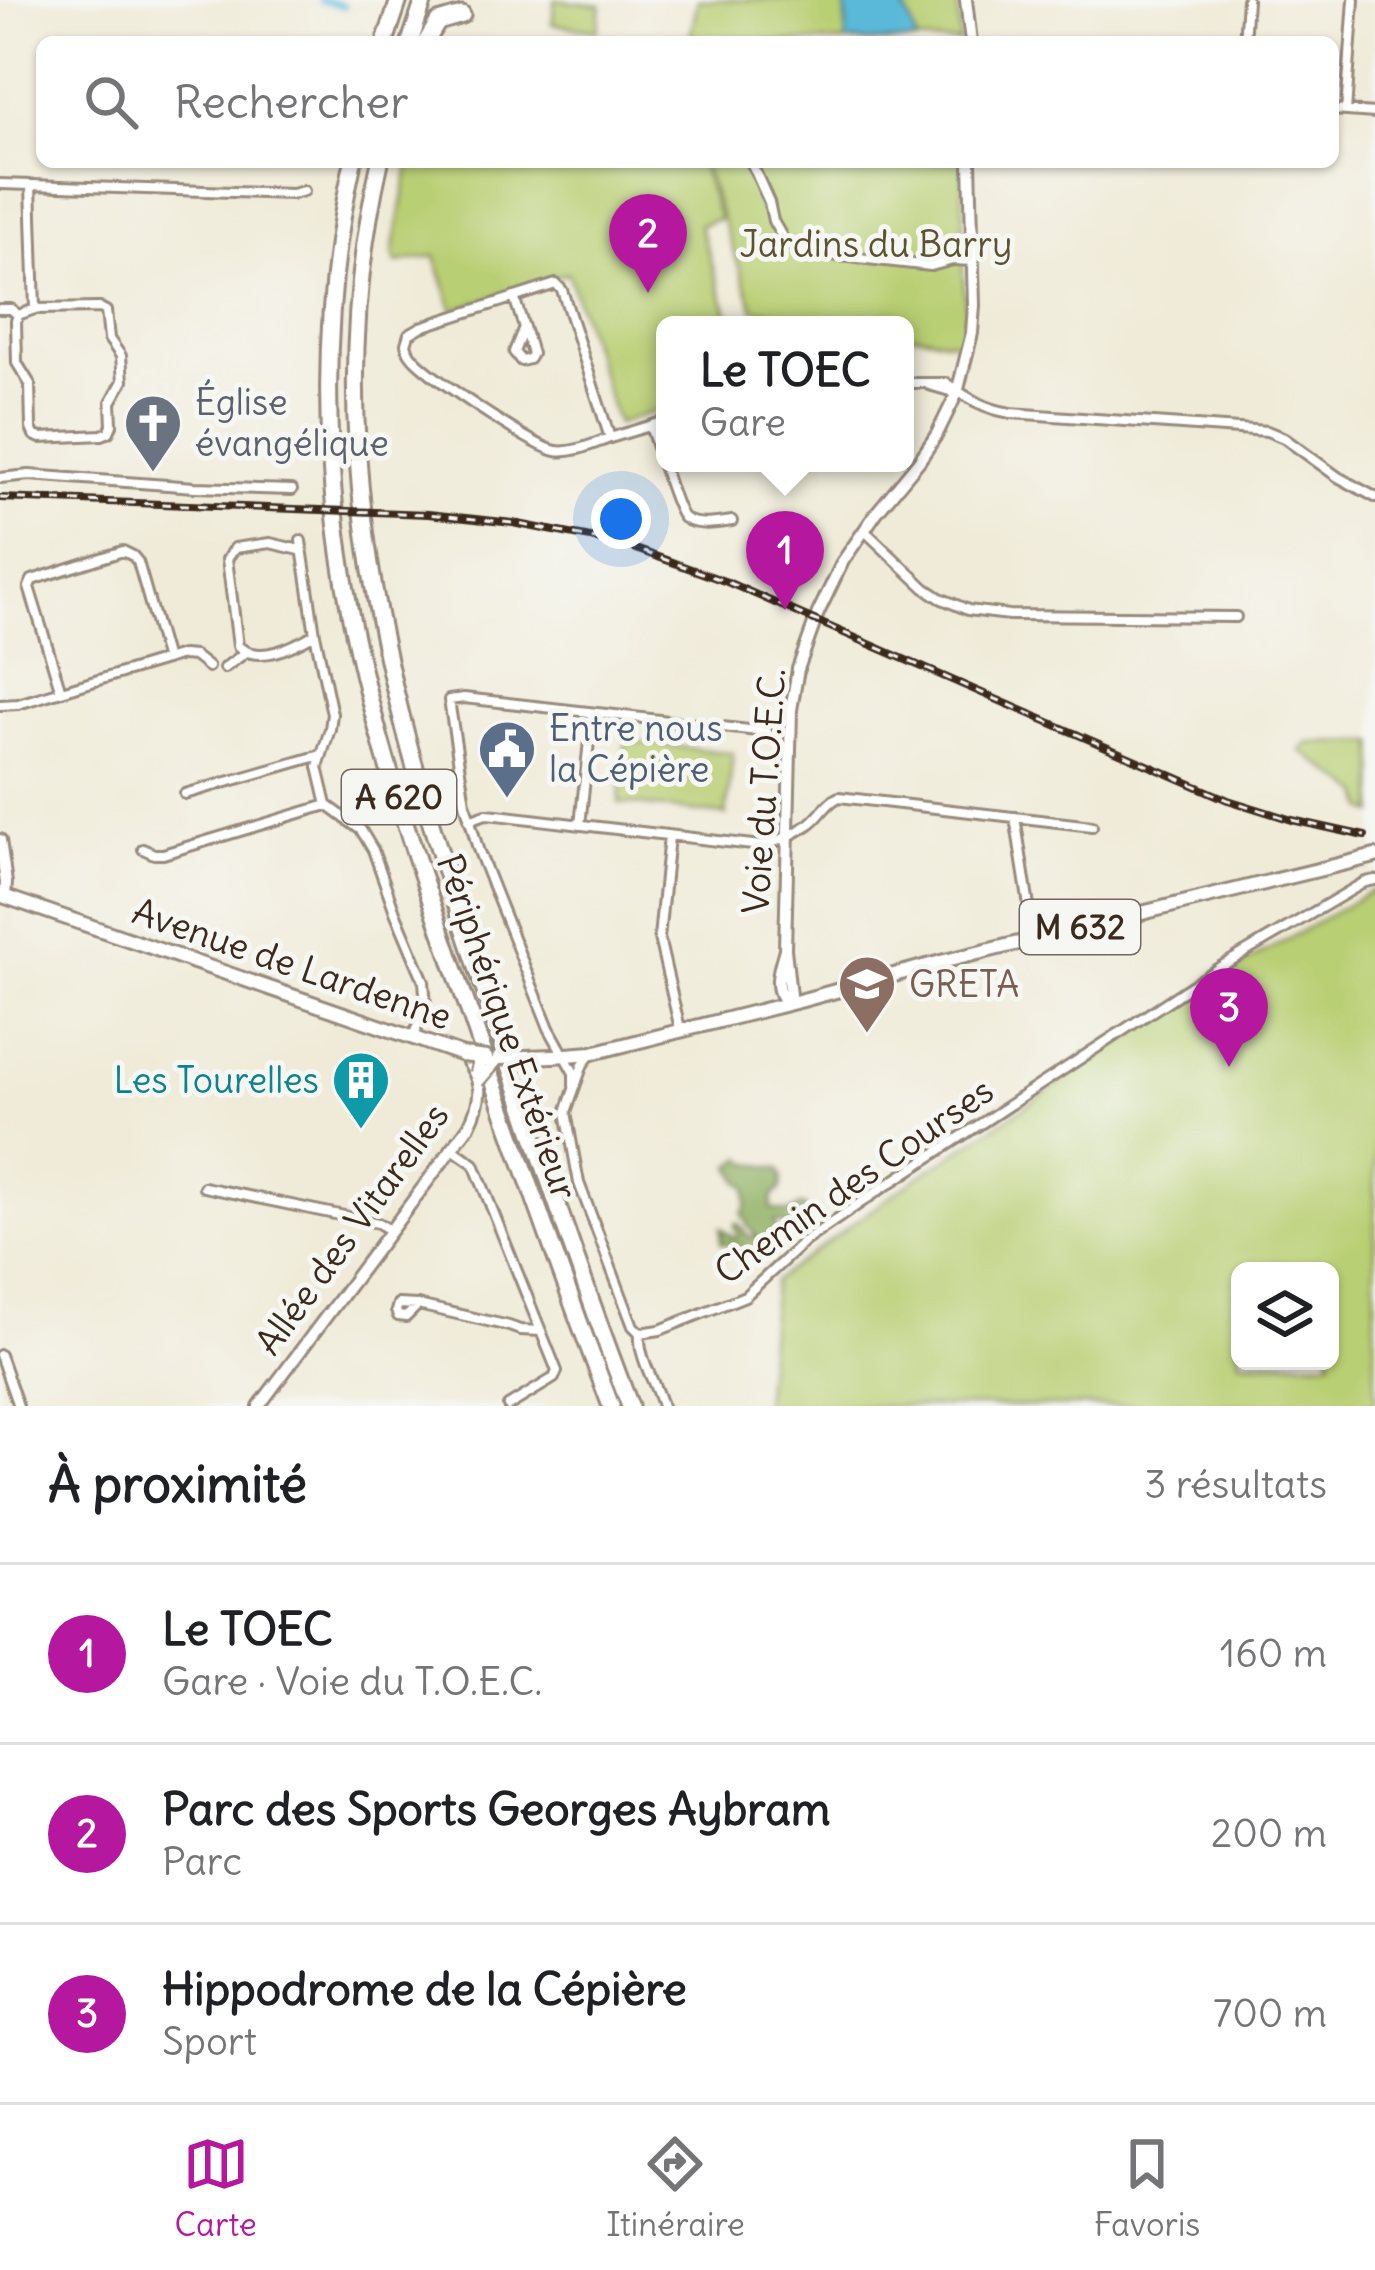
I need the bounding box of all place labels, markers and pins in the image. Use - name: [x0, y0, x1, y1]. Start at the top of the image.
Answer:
- pin: 2: [609, 194, 687, 293]
- place label: Église évangélique: [195, 379, 389, 466]
- church icon: Église évangélique: [122, 392, 184, 474]
- pin: 1: [746, 511, 824, 610]
- place label: Entre nous la Cépière: [549, 706, 723, 792]
- public building icon: Entre nous la Cépière: [476, 718, 538, 800]
- school or university icon: GRETA: [836, 953, 898, 1035]
- place label: GRETA: [909, 962, 1019, 1007]
- pin: 3: [1190, 968, 1268, 1067]
- building icon: Les Tourelles: [330, 1049, 392, 1131]
- place label: Les Tourelles: [114, 1058, 319, 1103]

